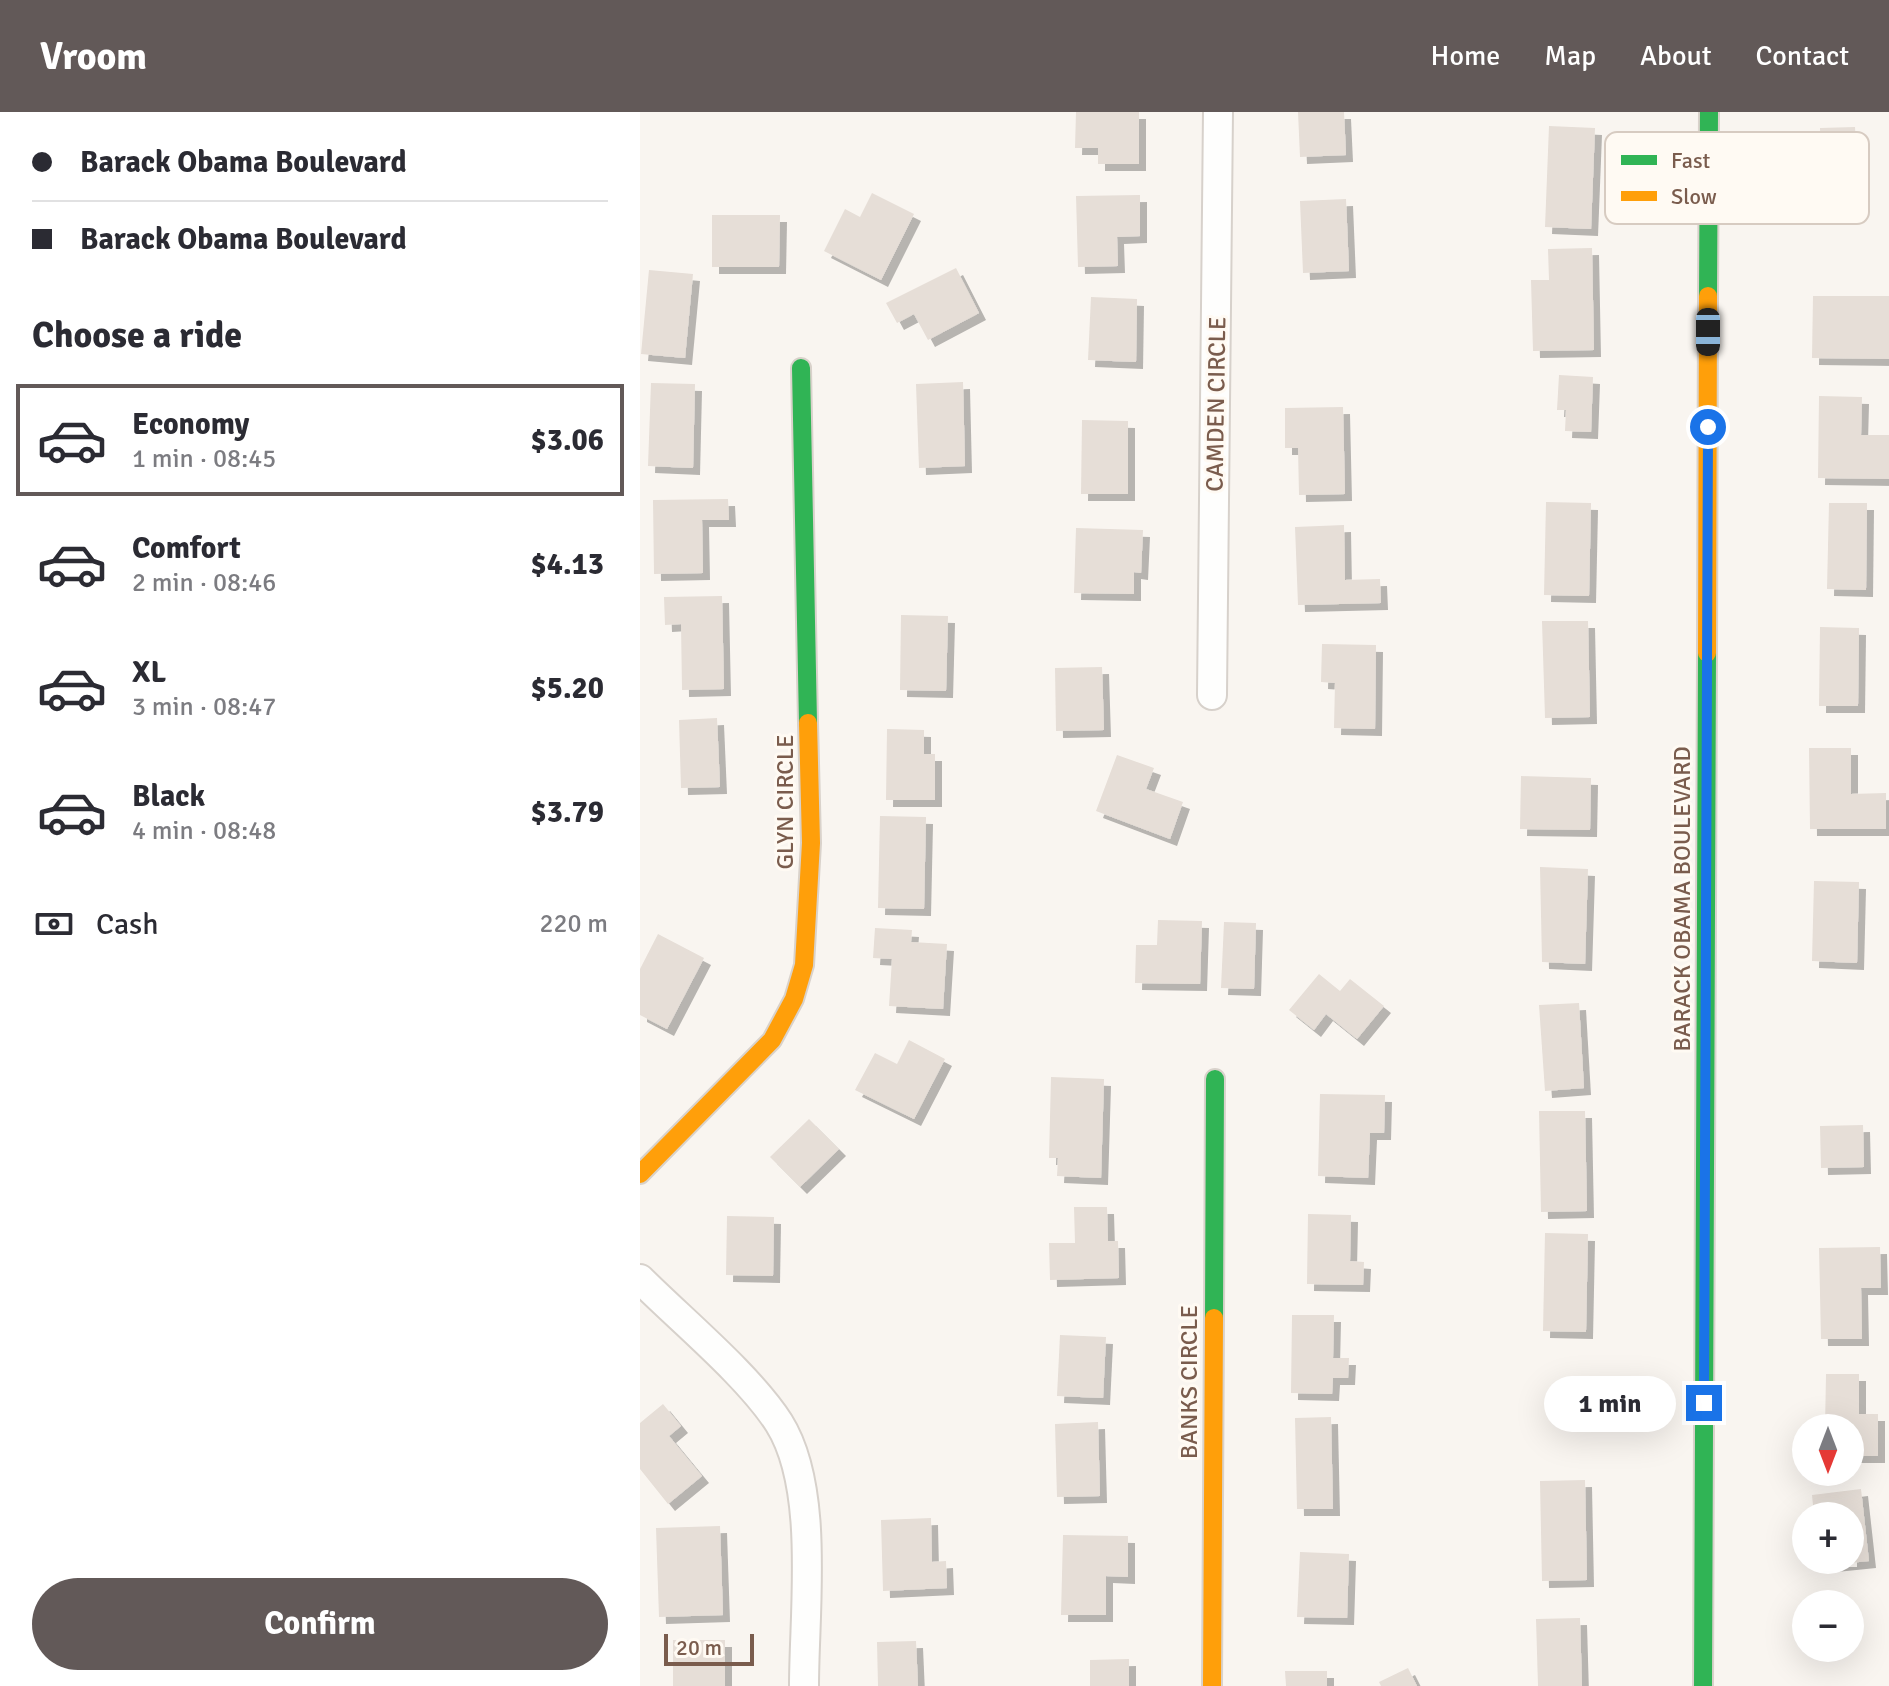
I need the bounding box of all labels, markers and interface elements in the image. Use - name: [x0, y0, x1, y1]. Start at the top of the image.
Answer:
- text: Vroom: [40, 33, 147, 80]
- text: Home: [1431, 39, 1500, 73]
- text: Map: [1544, 39, 1596, 73]
- text: About: [1640, 39, 1712, 73]
- text: Contact: [1756, 39, 1849, 73]
- legend: [1605, 132, 1869, 224]
- text: Barack Obama Boulevard: [80, 144, 407, 181]
- text: Fast: [1671, 147, 1711, 174]
- text: Slow: [1671, 183, 1717, 210]
- text: Barack Obama Boulevard: [80, 221, 407, 258]
- car: [1696, 308, 1720, 356]
- text: Choose a ride: [32, 313, 242, 358]
- street label: CAMDEN CIRCLE: [1199, 316, 1233, 492]
- icon: car: [36, 404, 108, 476]
- text: Economy: [132, 406, 249, 443]
- route start: [1690, 409, 1726, 445]
- text: $3.06: [531, 422, 604, 459]
- text: 1 min · 08:45: [132, 443, 276, 475]
- icon: car: [36, 528, 108, 600]
- text: Comfort: [132, 530, 241, 567]
- text: $4.13: [531, 546, 604, 583]
- text: 2 min · 08:46: [132, 567, 276, 599]
- icon: car: [36, 652, 108, 724]
- text: XL: [132, 654, 166, 691]
- text: $5.20: [531, 670, 604, 707]
- text: 3 min · 08:47: [132, 691, 276, 723]
- street label: GLYN CIRCLE: [770, 734, 800, 870]
- street label: BARACK OBAMA BOULEVARD: [1667, 746, 1697, 1052]
- icon: car: [36, 776, 108, 848]
- text: Black: [132, 778, 205, 815]
- text: $3.79: [531, 794, 604, 831]
- text: 4 min · 08:48: [132, 815, 276, 847]
- icon: cash: [32, 902, 76, 946]
- text: Cash: [96, 906, 159, 943]
- text: 220 m: [539, 908, 608, 940]
- street label: BANKS CIRCLE: [1174, 1305, 1204, 1459]
- callout: 1 min: [1544, 1375, 1676, 1431]
- route end: [1686, 1385, 1722, 1421]
- text: 1 min: [1579, 1388, 1641, 1420]
- north arrow: [1792, 1414, 1864, 1486]
- map controls: [1792, 1414, 1864, 1662]
- button: +: [1792, 1502, 1864, 1574]
- button: Confirm: [32, 1578, 608, 1670]
- button: −: [1792, 1590, 1864, 1662]
- scale bar: [664, 1630, 754, 1666]
- text: 20 m: [676, 1634, 722, 1661]

